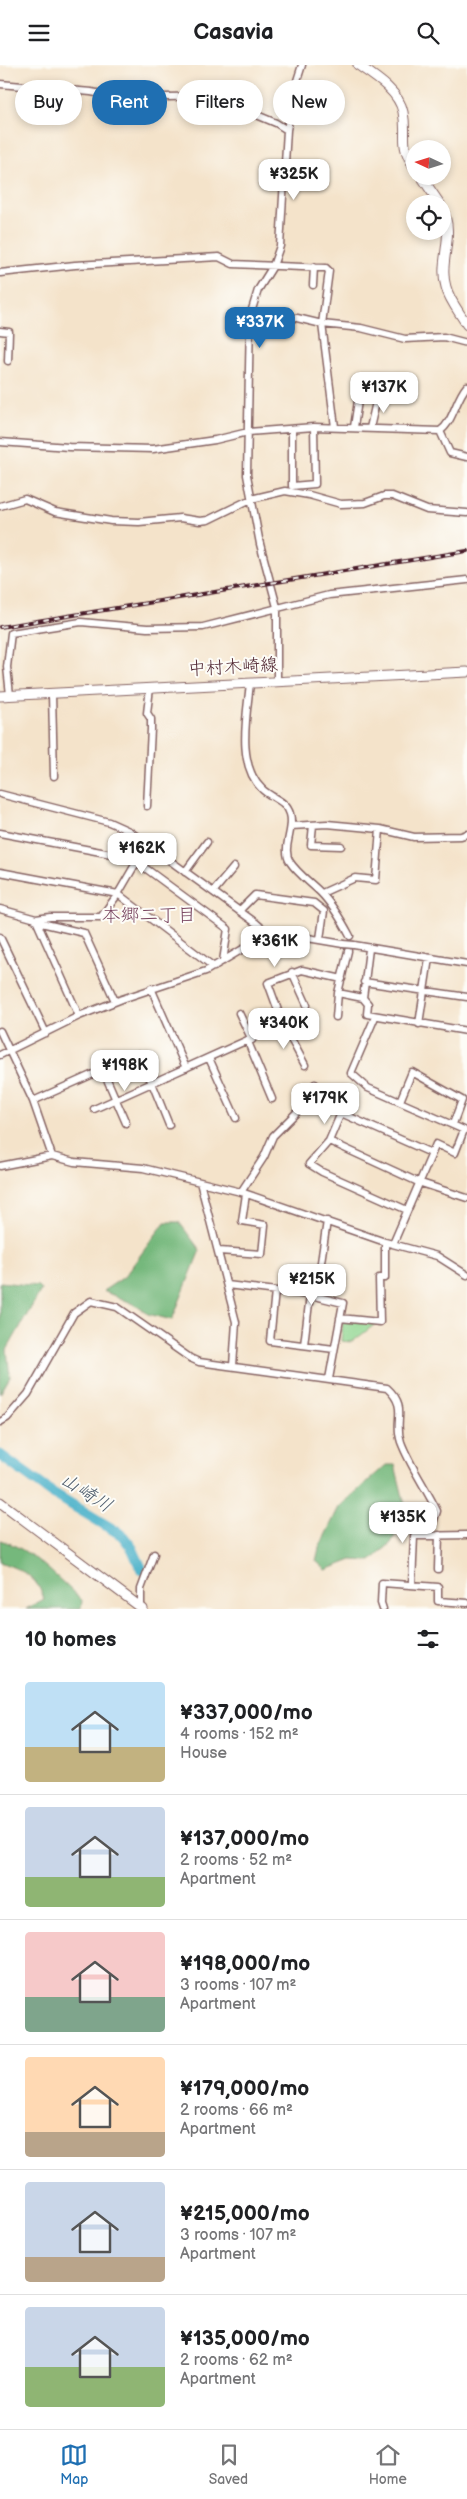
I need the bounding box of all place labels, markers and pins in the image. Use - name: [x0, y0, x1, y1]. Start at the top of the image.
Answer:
- pin: ¥325K: [259, 159, 329, 201]
- pin: ¥337K: [225, 307, 295, 349]
- pin: ¥137K: [349, 371, 419, 414]
- pin: ¥162K: [107, 833, 177, 875]
- pin: ¥361K: [240, 925, 310, 968]
- pin: ¥340K: [249, 1007, 319, 1050]
- pin: ¥198K: [90, 1049, 160, 1092]
- pin: ¥179K: [290, 1083, 360, 1125]
- pin: ¥215K: [277, 1263, 347, 1306]
- pin: ¥135K: [368, 1501, 438, 1544]

